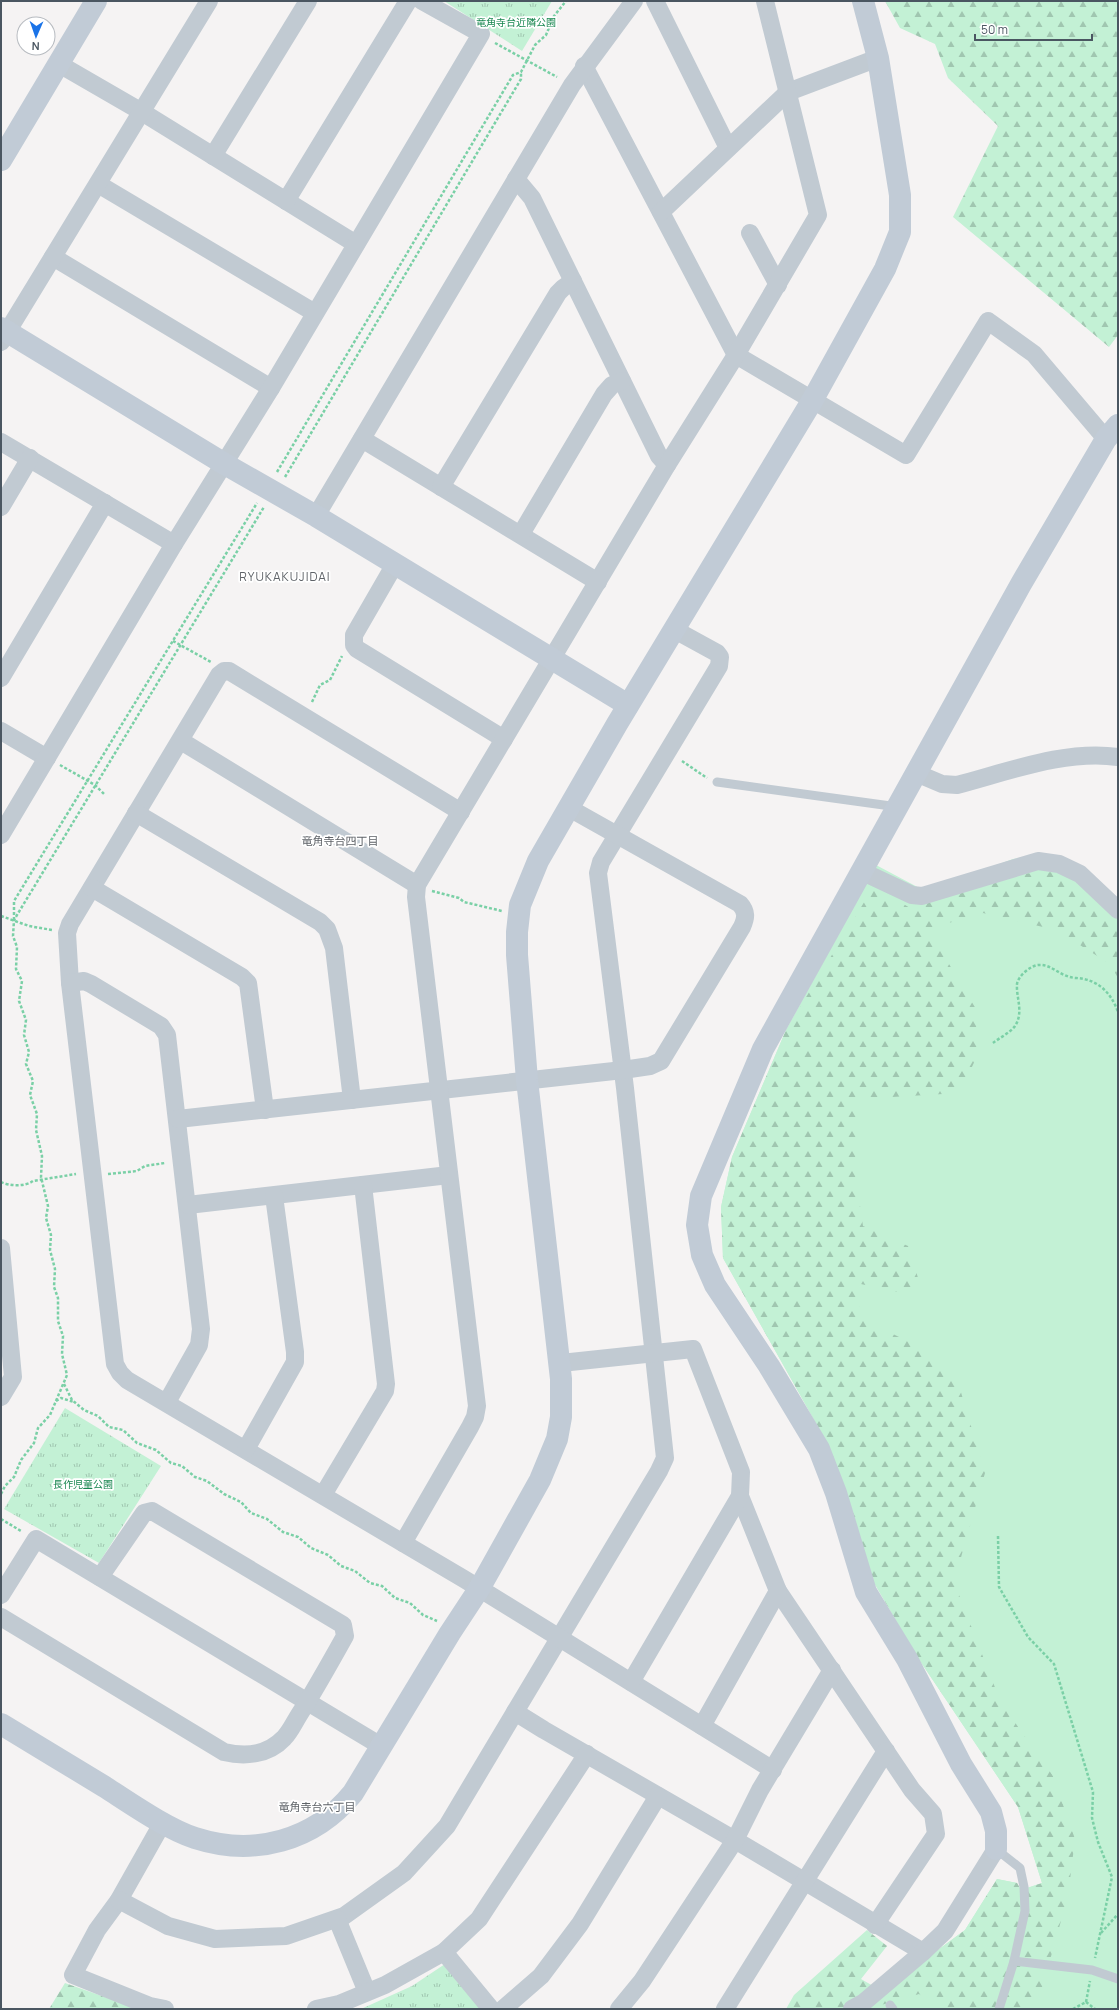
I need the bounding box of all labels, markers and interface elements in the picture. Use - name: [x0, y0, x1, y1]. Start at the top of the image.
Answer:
- park label: 竜角寺台近隣公園: [476, 15, 556, 29]
- north arrow: [16, 16, 56, 56]
- scale bar: [975, 16, 1092, 42]
- text: 50 m: [981, 21, 1008, 38]
- text: N: [31, 39, 40, 54]
- district label: RYUKAKUJIDAI: [239, 568, 331, 585]
- district label: 竜角寺台四丁目: [302, 833, 379, 848]
- park label: 長作児童公園: [53, 1477, 113, 1491]
- district label: 竜角寺台六丁目: [279, 1799, 356, 1814]

